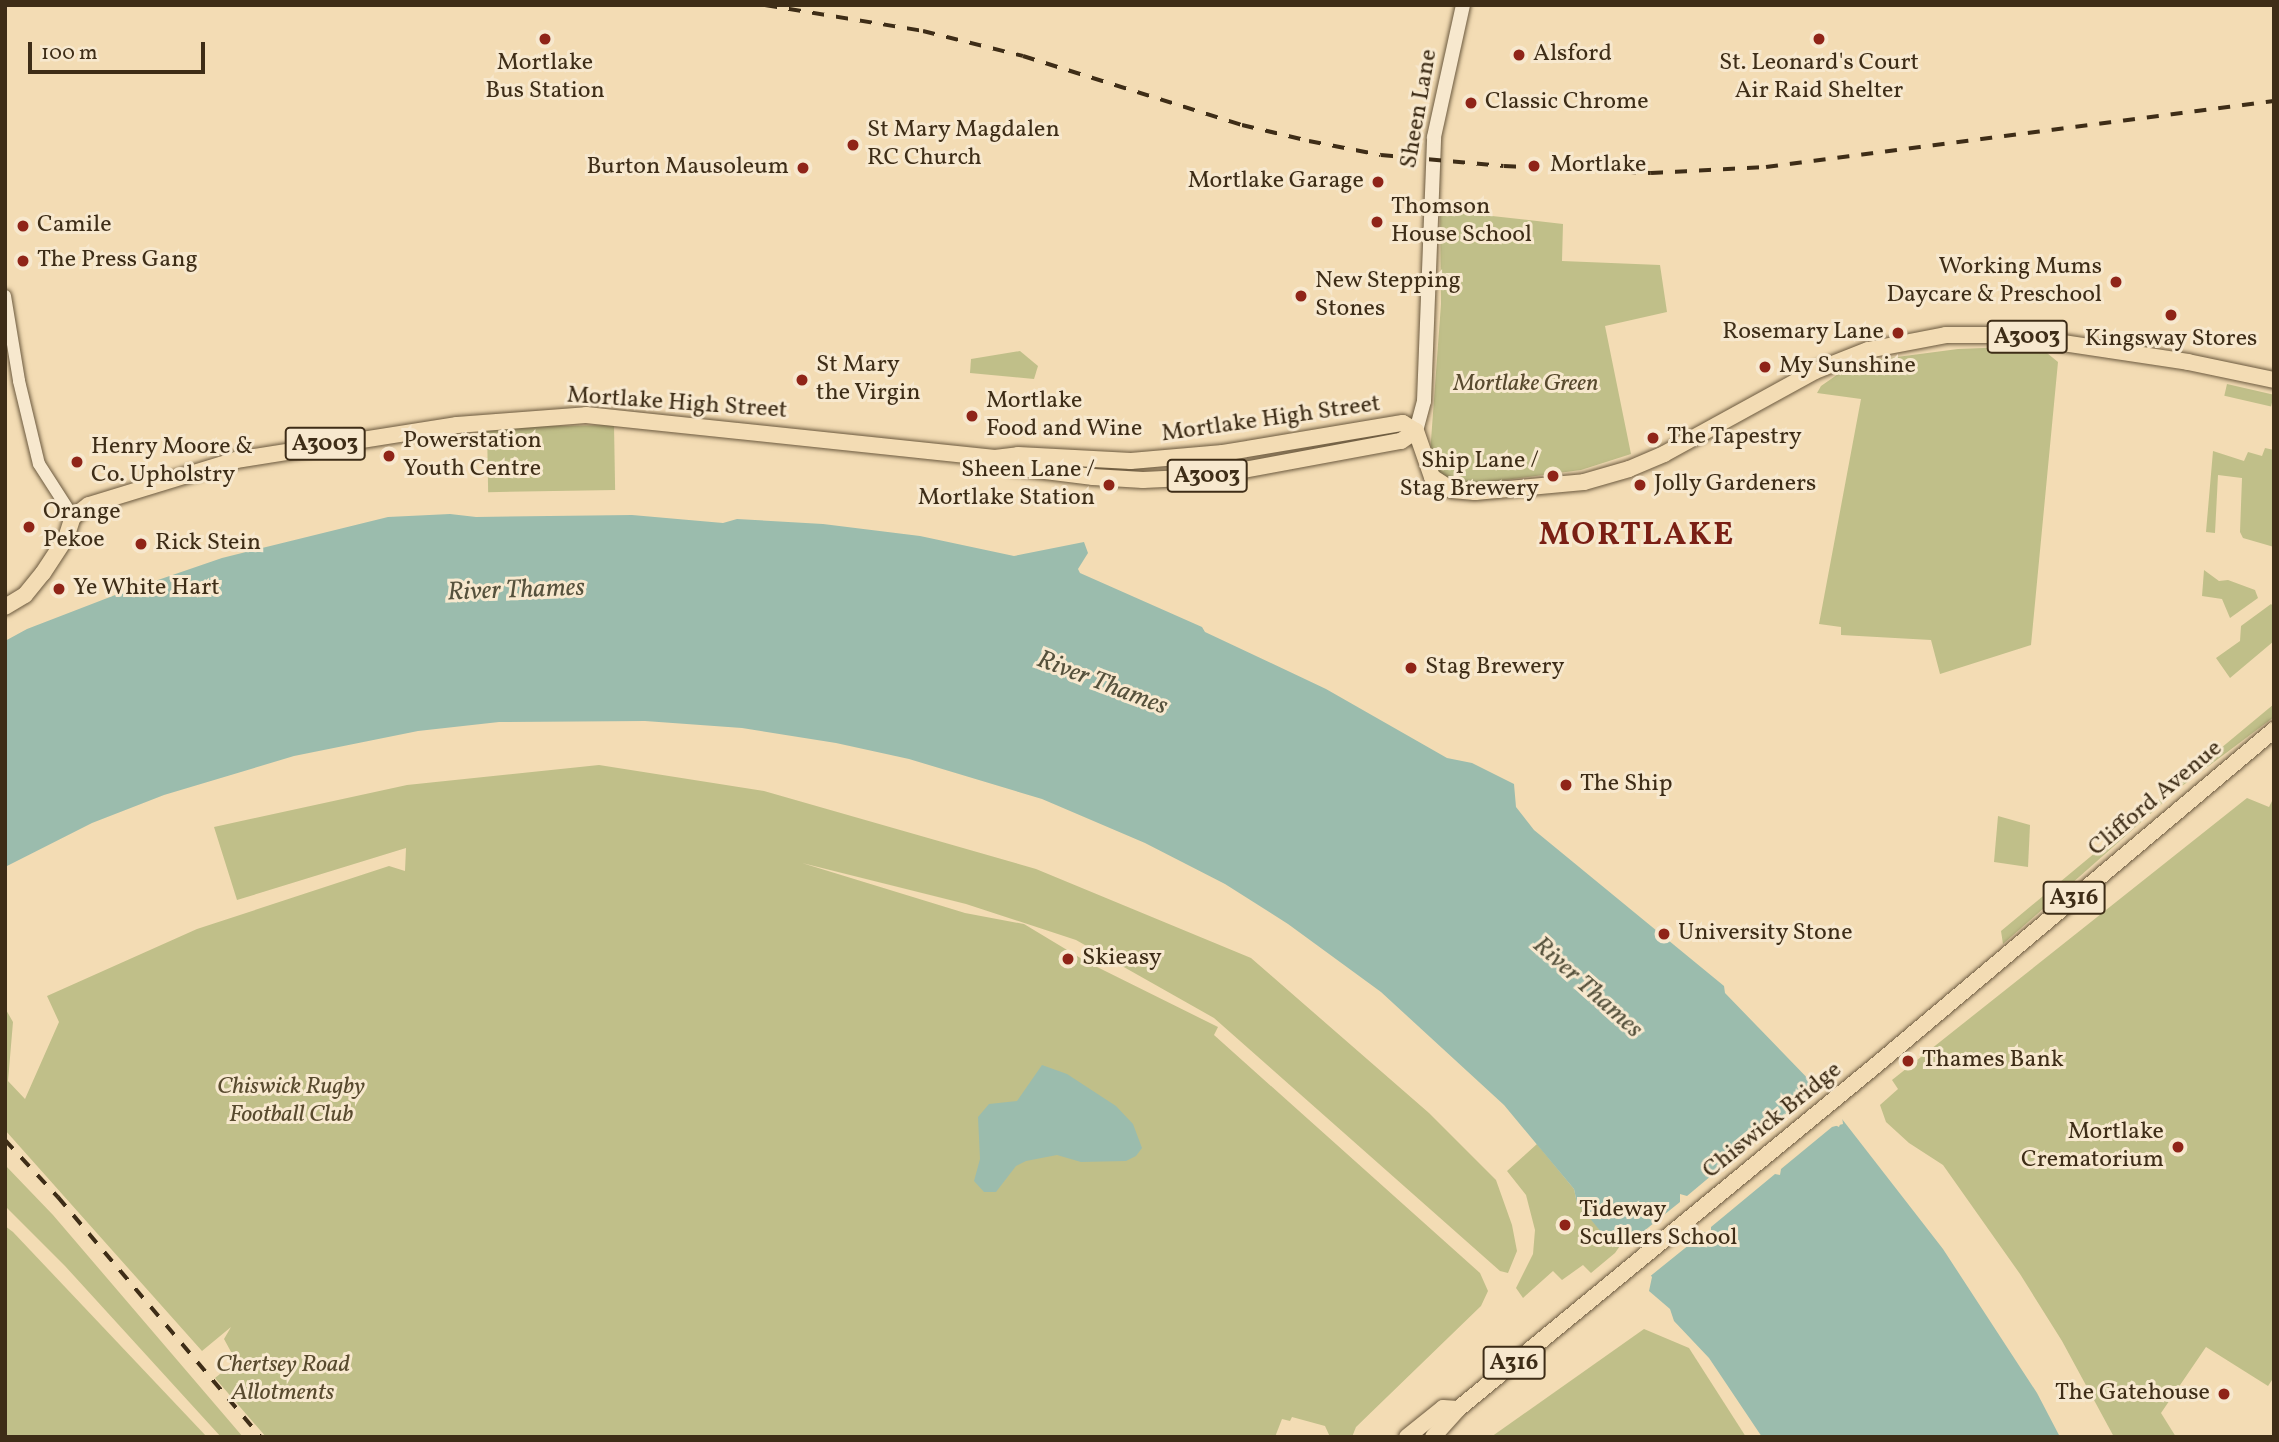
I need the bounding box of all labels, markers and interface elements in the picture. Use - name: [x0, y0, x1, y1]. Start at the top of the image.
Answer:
- scale bar: [32, 28, 208, 72]
- marker: Mortlake Bus Station: [537, 31, 553, 47]
- marker: St. Leonard's Court Air Raid Shelter: [1811, 31, 1827, 47]
- text: 100 m: [41, 39, 98, 68]
- place label: Alsford: [1533, 41, 1612, 69]
- street label: Sheen Lane: [1395, 47, 1445, 171]
- marker: Alsford: [1511, 47, 1527, 63]
- place label: Mortlake Bus Station: [485, 50, 605, 106]
- place label: St. Leonard's Court Air Raid Shelter: [1719, 50, 1919, 106]
- place label: Classic Chrome: [1485, 89, 1649, 117]
- marker: Classic Chrome: [1463, 95, 1479, 111]
- place label: St Mary Magdalen RC Church: [867, 117, 1061, 173]
- marker: St Mary Magdalen RC Church: [845, 137, 861, 153]
- place label: Mortlake: [1550, 152, 1646, 180]
- place label: Burton Mausoleum: [586, 154, 789, 182]
- marker: Mortlake: [1524, 156, 1544, 176]
- marker: Burton Mausoleum: [795, 160, 811, 176]
- place label: Mortlake Garage: [1188, 168, 1364, 196]
- marker: Mortlake Garage: [1370, 174, 1386, 190]
- place label: Thomson House School: [1391, 194, 1532, 250]
- place label: Camile: [37, 212, 112, 240]
- marker: Thomson House School: [1369, 214, 1385, 230]
- marker: Camile: [15, 218, 31, 234]
- place label: The Press Gang: [37, 247, 198, 275]
- marker: The Press Gang: [15, 253, 31, 269]
- place label: Working Mums Daycare & Preschool: [1886, 254, 2102, 310]
- place label: New Stepping Stones: [1315, 268, 1461, 324]
- marker: Working Mums Daycare & Preschool: [2108, 274, 2124, 290]
- marker: New Stepping Stones: [1293, 288, 1309, 304]
- marker: Kingsway Stores: [2163, 307, 2179, 323]
- road number: A3003: [1985, 318, 2069, 356]
- place label: Rosemary Lane: [1722, 319, 1884, 347]
- marker: Rosemary Lane: [1890, 325, 1906, 341]
- place label: Kingsway Stores: [2084, 326, 2258, 354]
- place label: St Mary the Virgin: [816, 352, 921, 408]
- place label: My Sunshine: [1779, 353, 1917, 381]
- marker: My Sunshine: [1757, 359, 1773, 375]
- park label: Mortlake Green: [1454, 371, 1598, 399]
- marker: St Mary the Virgin: [794, 372, 810, 388]
- street label: Mortlake High Street: [566, 382, 788, 426]
- place label: Mortlake Food and Wine: [986, 388, 1143, 444]
- street label: Mortlake High Street: [1160, 390, 1382, 450]
- marker: Mortlake Food and Wine: [964, 408, 980, 424]
- road number: A3003: [283, 424, 367, 464]
- place label: The Tapestry: [1667, 424, 1802, 452]
- place label: Powerstation Youth Centre: [403, 428, 542, 484]
- marker: The Tapestry: [1645, 430, 1661, 446]
- place label: Henry Moore & Co. Upholstry: [91, 434, 254, 490]
- marker: Powerstation Youth Centre: [381, 448, 397, 464]
- place label: Ship Lane / Stag Brewery: [1399, 448, 1539, 504]
- marker: Henry Moore & Co. Upholstry: [69, 454, 85, 470]
- road number: A3003: [1165, 456, 1249, 496]
- place label: Sheen Lane / Mortlake Station: [918, 457, 1095, 513]
- marker: Ship Lane / Stag Brewery: [1545, 468, 1561, 484]
- place label: Jolly Gardeners: [1654, 471, 1817, 499]
- marker: Sheen Lane / Mortlake Station: [1101, 477, 1117, 493]
- marker: Jolly Gardeners: [1632, 477, 1648, 493]
- place label: Orange Pekoe: [43, 499, 121, 555]
- district label: MORTLAKE: [1540, 517, 1734, 555]
- marker: Orange Pekoe: [21, 519, 37, 535]
- place label: Rick Stein: [155, 530, 261, 558]
- marker: Rick Stein: [133, 536, 149, 552]
- water label: River Thames: [447, 573, 585, 609]
- place label: Ye White Hart: [73, 575, 220, 603]
- marker: Ye White Hart: [51, 581, 67, 597]
- water label: River Thames: [1032, 645, 1172, 723]
- place label: Stag Brewery: [1425, 654, 1565, 682]
- marker: Stag Brewery: [1403, 660, 1419, 676]
- street label: Clifford Avenue: [2083, 735, 2229, 863]
- place label: The Ship: [1580, 771, 1673, 799]
- marker: The Ship: [1558, 777, 1574, 793]
- road number: A316: [2042, 878, 2106, 917]
- place label: University Stone: [1678, 920, 1853, 948]
- marker: University Stone: [1656, 926, 1672, 942]
- water label: River Thames: [1525, 930, 1649, 1046]
- place label: Skieasy: [1082, 945, 1162, 973]
- marker: Skieasy: [1060, 951, 1076, 967]
- place label: Thames Bank: [1922, 1047, 2064, 1075]
- marker: Thames Bank: [1900, 1053, 1916, 1069]
- street label: Chiswick Bridge: [1698, 1056, 1848, 1186]
- park label: Chiswick Rugby Football Club: [217, 1074, 365, 1130]
- place label: Mortlake Crematorium: [2021, 1119, 2164, 1175]
- marker: Mortlake Crematorium: [2170, 1139, 2186, 1155]
- place label: Tideway Scullers School: [1579, 1197, 1738, 1253]
- marker: Tideway Scullers School: [1557, 1217, 1573, 1233]
- road number: A316: [1482, 1344, 1546, 1382]
- park label: Chertsey Road Allotments: [216, 1352, 350, 1408]
- place label: The Gatehouse: [2055, 1380, 2210, 1408]
- marker: The Gatehouse: [2216, 1386, 2232, 1402]

